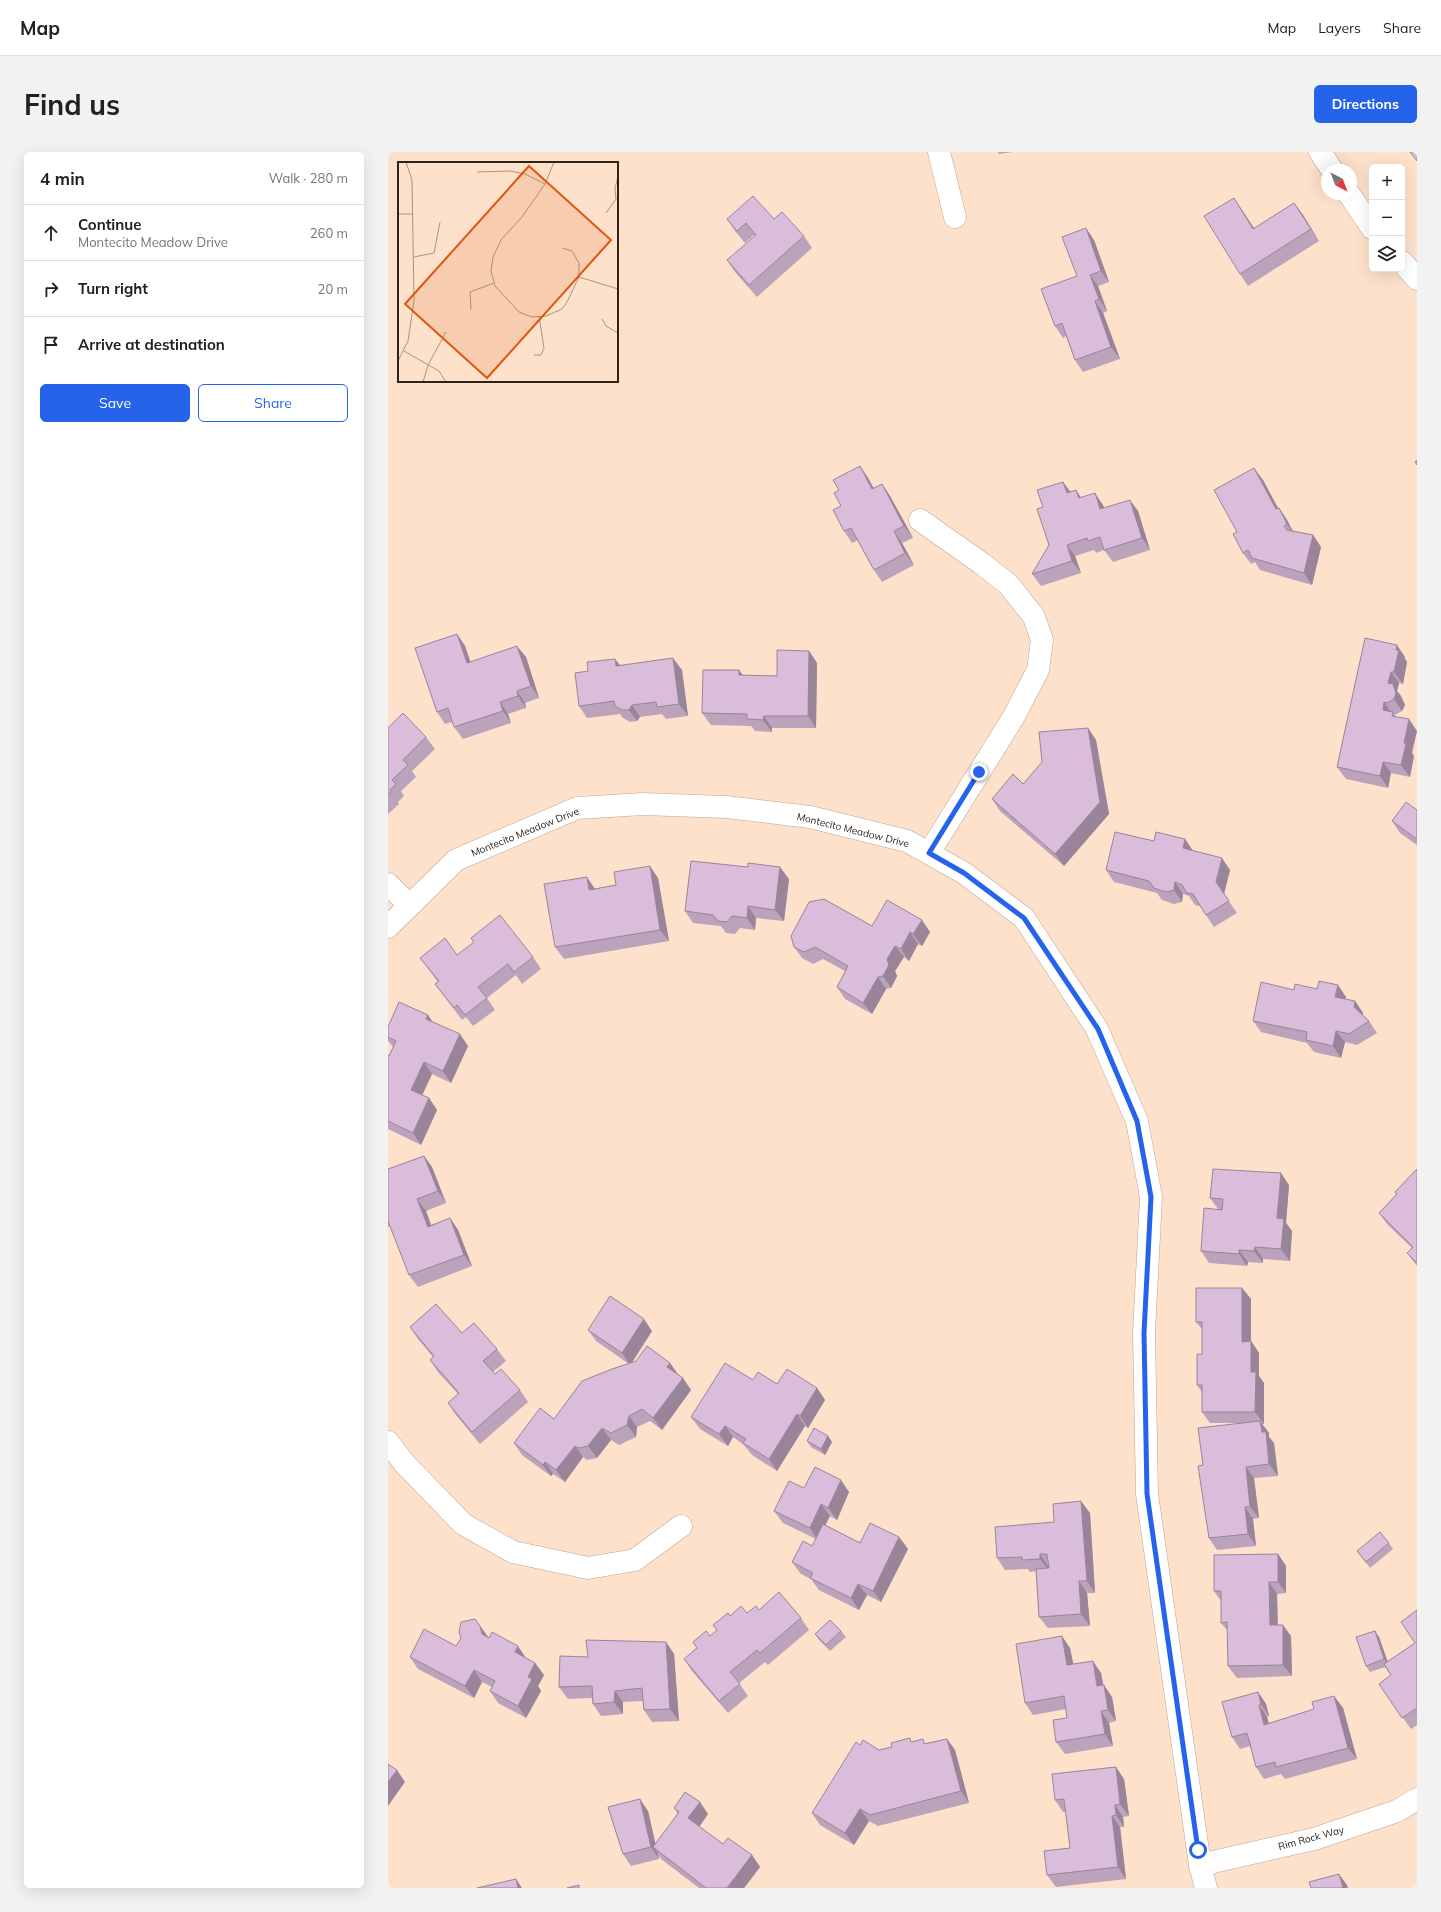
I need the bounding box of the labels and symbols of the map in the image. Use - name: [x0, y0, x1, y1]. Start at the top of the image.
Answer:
- inset map: [398, 162, 618, 382]
- north arrow: [1321, 164, 1357, 200]
- route end: [970, 763, 988, 781]
- street label: Montecito Meadow Drive: [469, 804, 581, 860]
- street label: Montecito Meadow Drive: [796, 810, 910, 850]
- street label: Rim Rock Way: [1277, 1823, 1346, 1853]
- route start: [1189, 1841, 1207, 1859]

